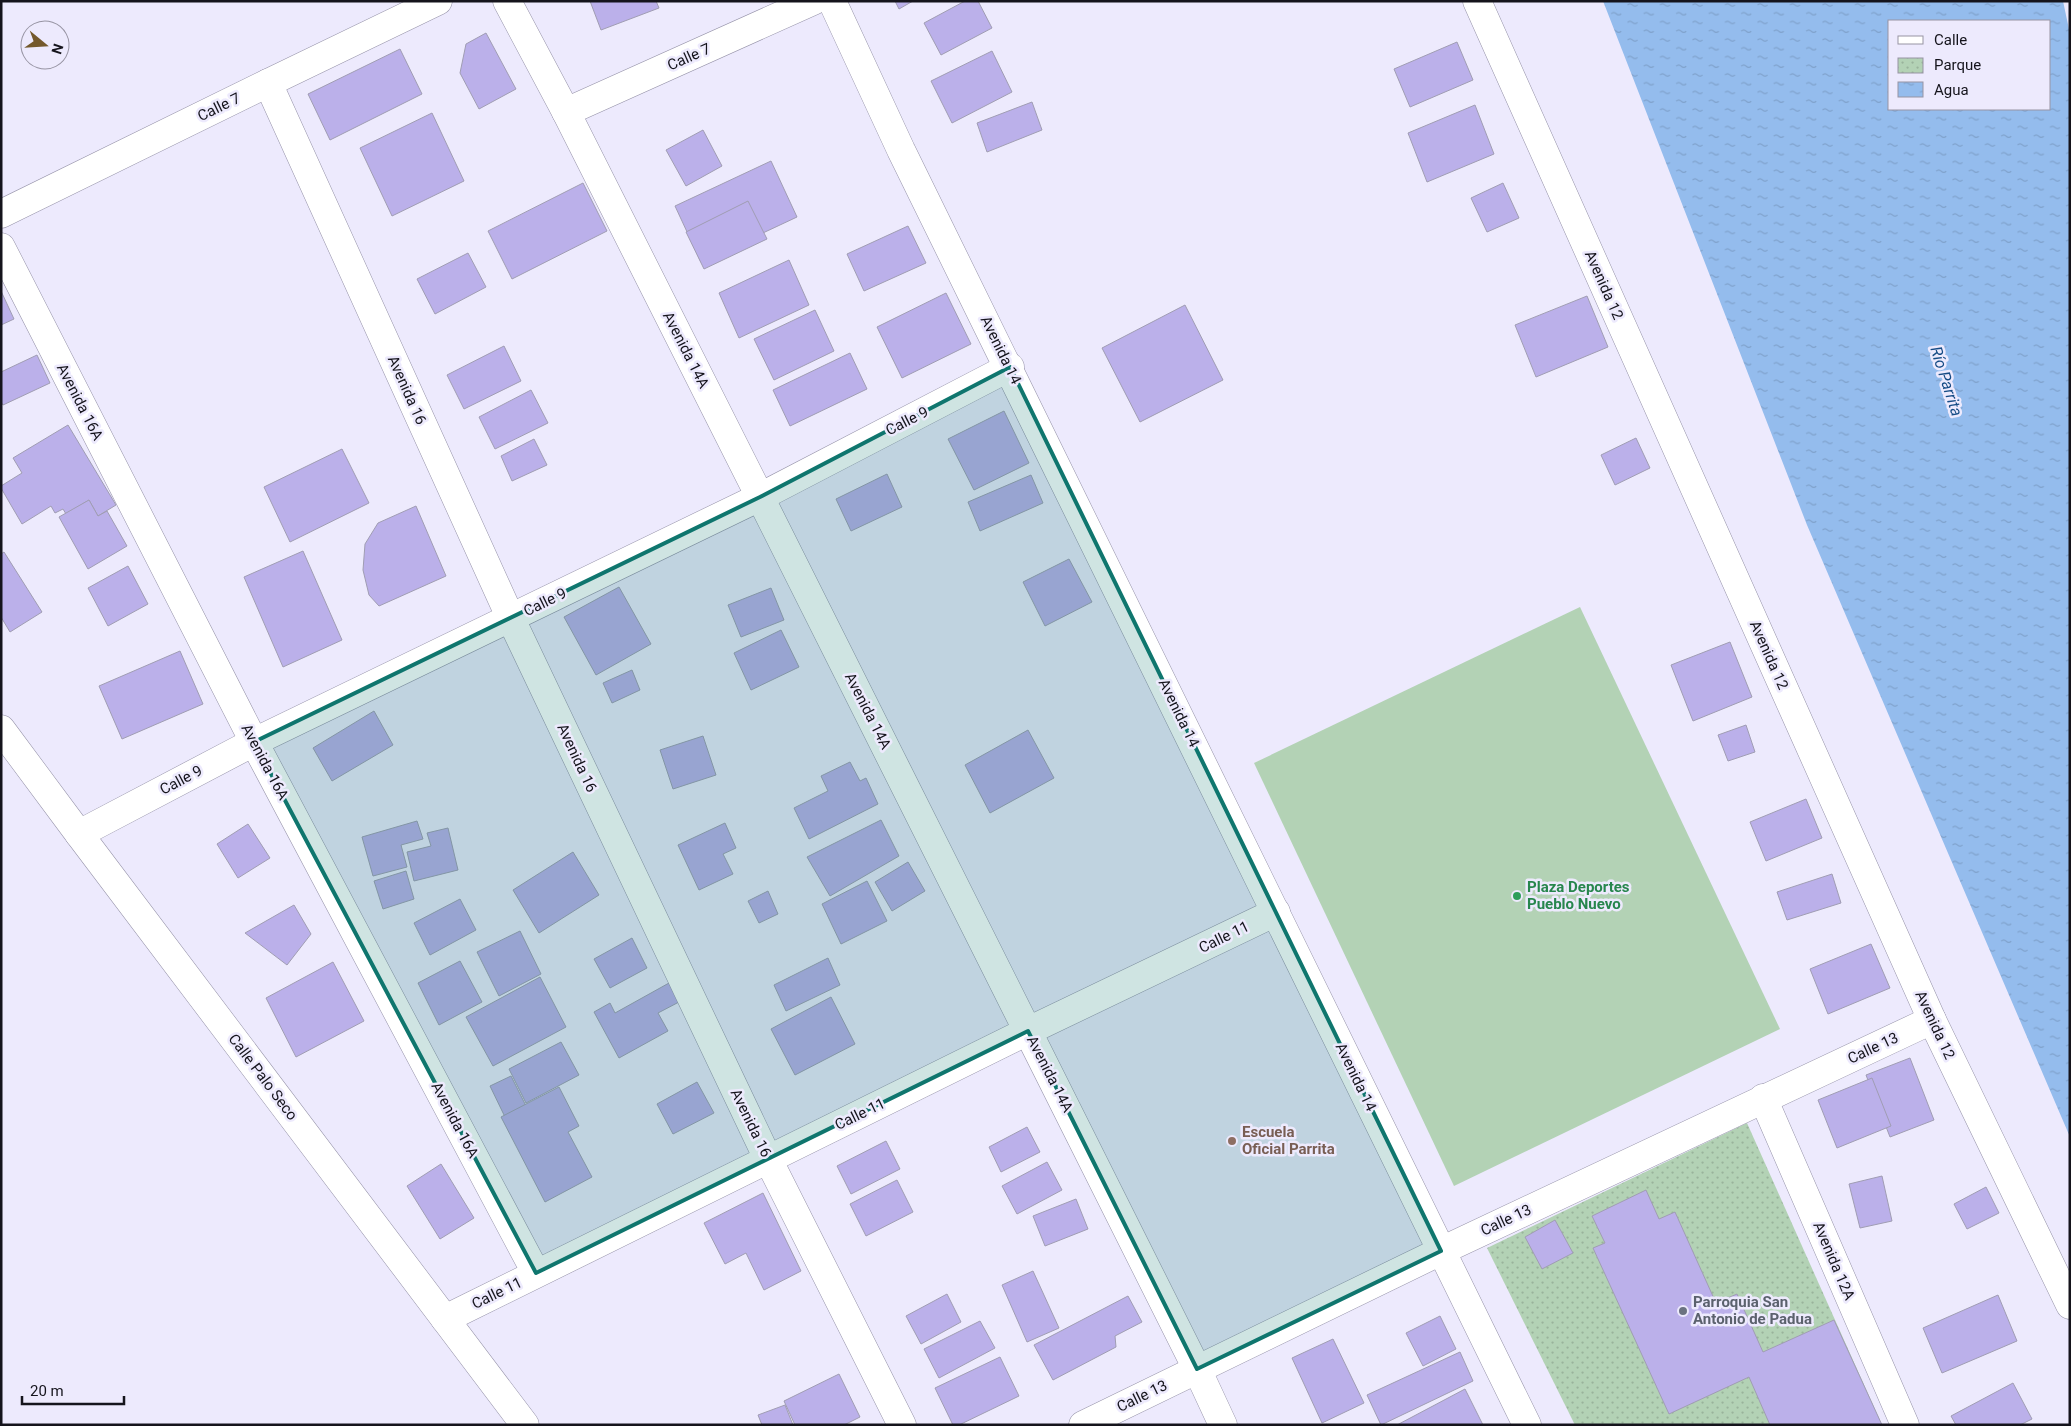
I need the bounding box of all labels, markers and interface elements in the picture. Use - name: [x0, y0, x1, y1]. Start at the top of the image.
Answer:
- north arrow: [20, 20, 70, 70]
- legend: [1888, 20, 2051, 110]
- text: Calle: [1934, 31, 1967, 49]
- street label: Calle 7: [665, 40, 713, 74]
- text: N: [48, 42, 67, 56]
- text: Parque: [1934, 56, 1981, 74]
- text: Agua: [1934, 81, 1969, 99]
- street label: Calle 7: [195, 89, 243, 125]
- street label: Avenida 12: [1581, 248, 1627, 322]
- street label: Avenida 14A: [659, 309, 713, 391]
- street label: Avenida 14: [977, 313, 1025, 388]
- water label: Río Parrita: [1926, 344, 1967, 418]
- street label: Avenida 16: [384, 353, 430, 427]
- street label: Avenida 16A: [53, 361, 107, 443]
- street label: Calle 9: [883, 403, 931, 439]
- street label: Calle 9: [521, 584, 569, 620]
- street label: Avenida 12: [1746, 618, 1792, 692]
- street label: Avenida 14A: [841, 670, 895, 752]
- street label: Avenida 14: [1155, 676, 1203, 751]
- street label: Avenida 16A: [237, 721, 293, 803]
- street label: Avenida 16: [553, 721, 601, 795]
- street label: Calle 9: [157, 761, 205, 799]
- place label: Plaza Deportes Pueblo Nuevo: [1527, 878, 1630, 913]
- marker: Plaza Deportes Pueblo Nuevo: [1511, 890, 1523, 902]
- street label: Calle 11: [1196, 917, 1252, 957]
- street label: Avenida 12: [1911, 988, 1959, 1062]
- street label: Calle 13: [1845, 1028, 1901, 1068]
- street label: Calle Palo Seco: [225, 1030, 301, 1124]
- street label: Avenida 14A: [1023, 1033, 1077, 1115]
- street label: Avenida 14: [1332, 1040, 1380, 1115]
- street label: Avenida 16A: [427, 1079, 483, 1161]
- street label: Avenida 16: [727, 1086, 775, 1160]
- street label: Calle 11: [832, 1094, 888, 1134]
- place label: Escuela Oficial Parrita: [1242, 1123, 1335, 1158]
- marker: Escuela Oficial Parrita: [1226, 1135, 1238, 1147]
- street label: Calle 13: [1478, 1200, 1534, 1240]
- street label: Avenida 12A: [1809, 1219, 1859, 1303]
- street label: Calle 11: [469, 1273, 525, 1313]
- place label: Parroquia San Antonio de Padua: [1693, 1293, 1812, 1328]
- marker: Parroquia San Antonio de Padua: [1677, 1305, 1689, 1317]
- scale bar: [22, 1374, 125, 1406]
- street label: Calle 13: [1114, 1376, 1170, 1416]
- text: 20 m: [30, 1382, 64, 1400]

